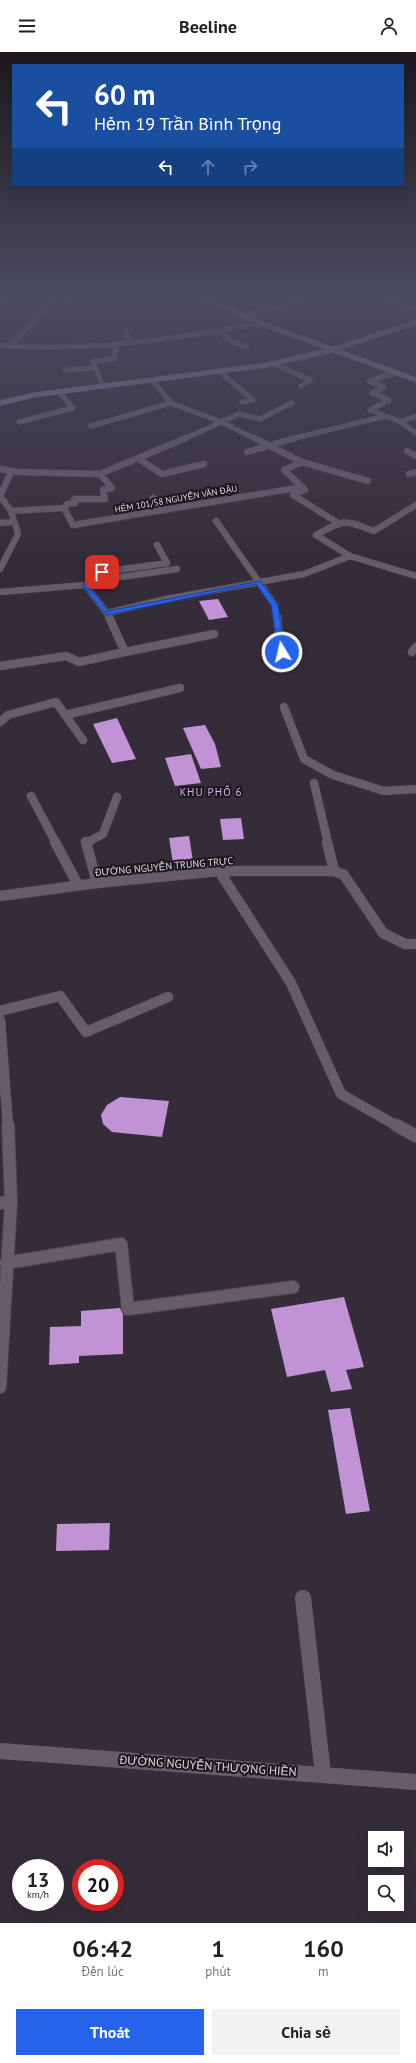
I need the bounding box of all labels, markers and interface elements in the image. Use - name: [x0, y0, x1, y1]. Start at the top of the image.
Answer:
- icon: menu: [16, 15, 38, 37]
- text: Beeline: [179, 15, 237, 38]
- icon: person: [378, 15, 400, 37]
- text: 60 m: [94, 76, 155, 113]
- icon: left: [28, 80, 80, 132]
- text: Hẻm 19 Trần Bình Trọng: [94, 112, 281, 135]
- icon: left: [155, 156, 177, 178]
- icon: ahead: [197, 156, 219, 178]
- icon: right: [239, 156, 261, 178]
- street label: HẺM 101/58 NGUYỄN VĂN ĐẬU: [114, 482, 238, 515]
- pin: [85, 555, 119, 589]
- icon: arrive: [91, 561, 113, 583]
- position arrow: [261, 631, 303, 673]
- district label: KHU PHỐ 6: [179, 785, 243, 799]
- street label: ĐƯỜNG NGUYỄN TRUNG TRỰC: [93, 854, 234, 879]
- street label: ĐƯỜNG NGUYỄN THƯỢNG HIỀN: [118, 1752, 297, 1779]
- map controls: [368, 1831, 404, 1911]
- button: sound: [368, 1831, 404, 1867]
- speed limit sign: 20: [72, 1859, 124, 1911]
- text: 13: [27, 1867, 49, 1893]
- button: search: [368, 1875, 404, 1911]
- text: km/h: [27, 1888, 49, 1901]
- text: 06:42: [72, 1933, 133, 1964]
- text: 1: [211, 1933, 225, 1964]
- text: 160: [303, 1933, 344, 1964]
- text: Đến lúc: [81, 1963, 124, 1980]
- text: phút: [205, 1963, 231, 1980]
- text: m: [318, 1963, 329, 1980]
- button: Thoát: [16, 2009, 204, 2055]
- button: Chia sẻ: [212, 2009, 400, 2055]

